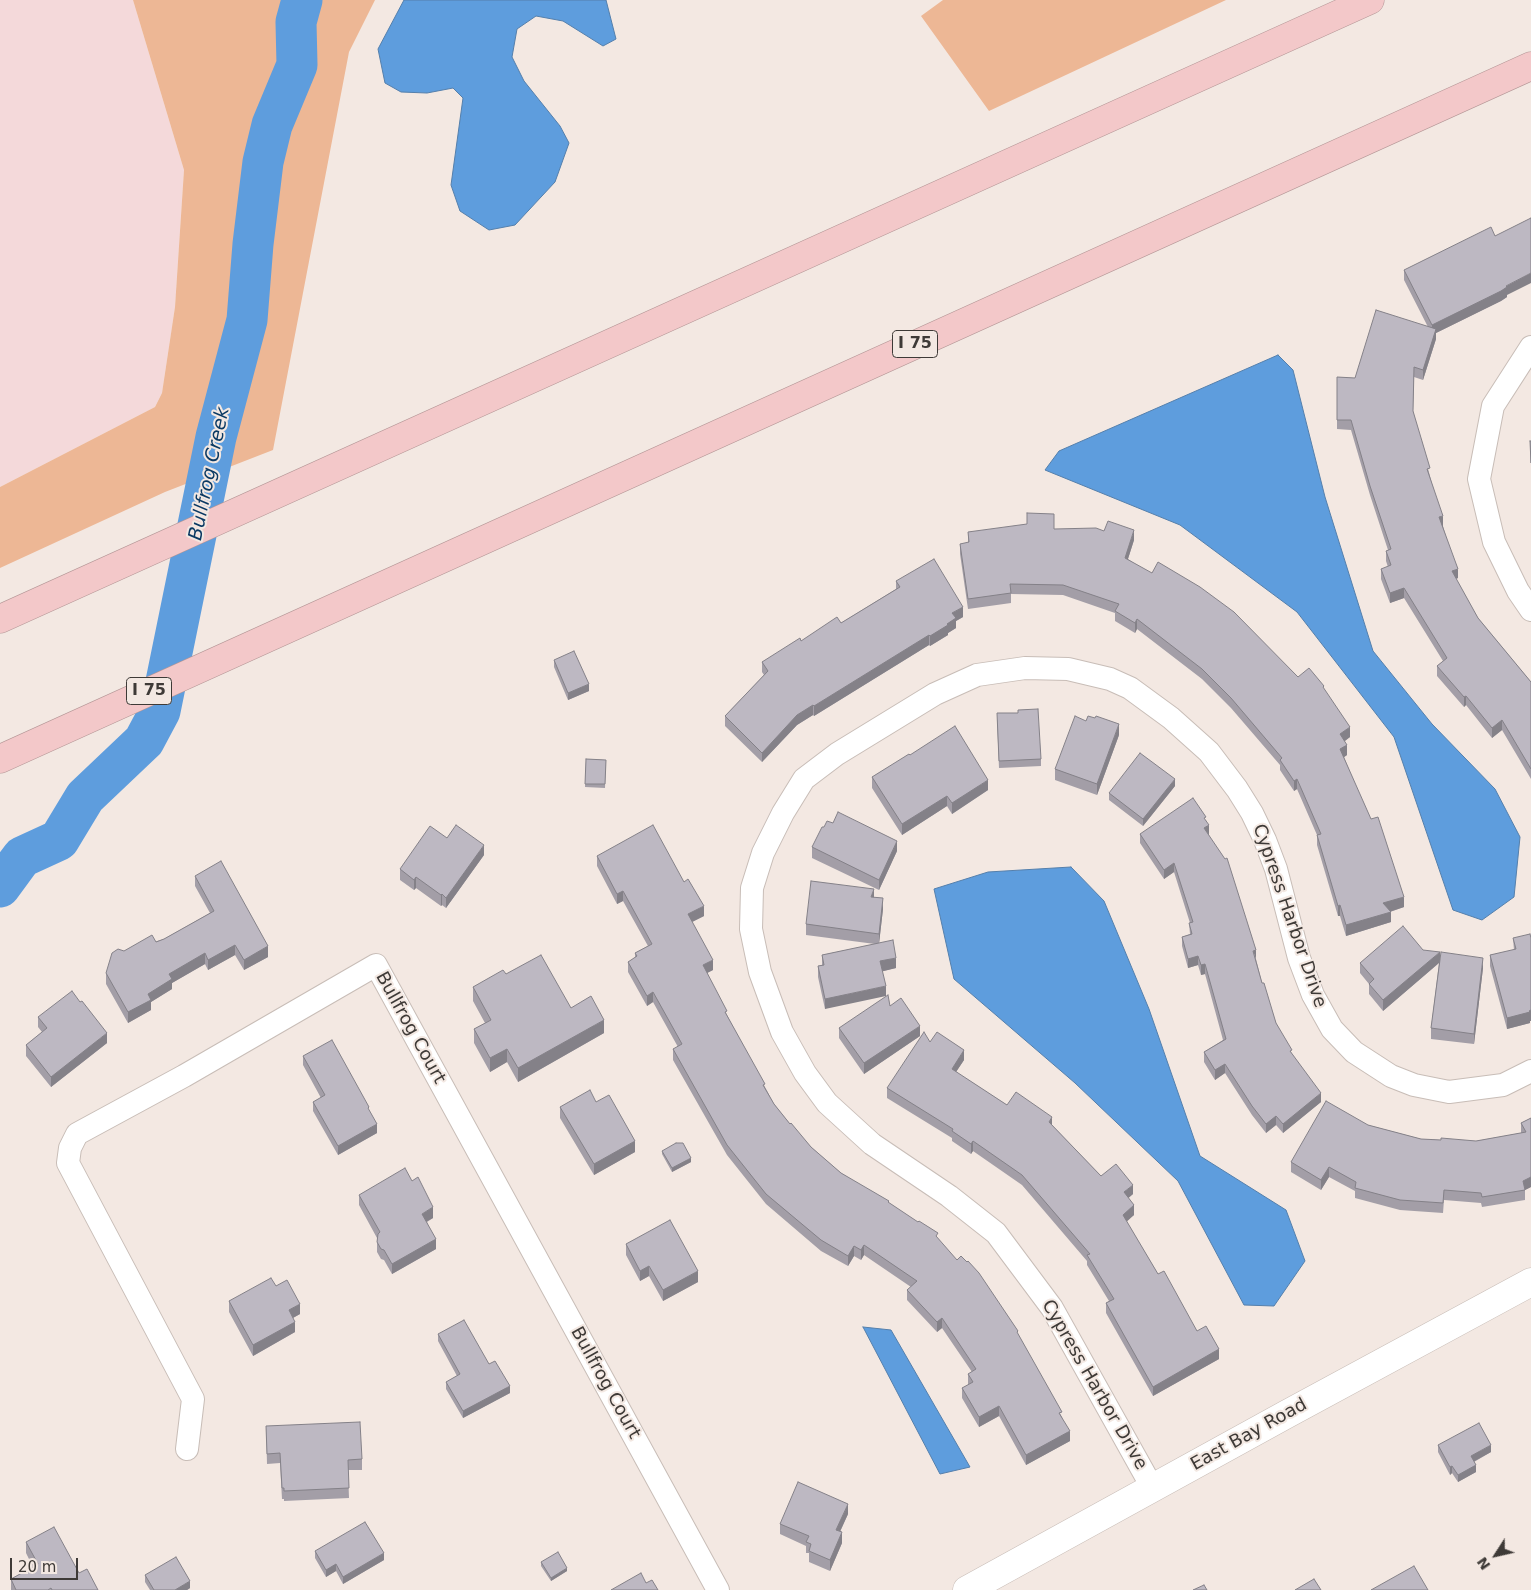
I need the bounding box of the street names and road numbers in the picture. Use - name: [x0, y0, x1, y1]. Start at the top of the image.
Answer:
- road number: I 75: [892, 330, 938, 358]
- road number: I 75: [126, 678, 172, 704]
- street label: Cypress Harbor Drive: [1247, 821, 1331, 1011]
- street label: Bullfrog Court: [370, 968, 450, 1088]
- street label: Cypress Harbor Drive: [1036, 1296, 1152, 1474]
- street label: Bullfrog Court: [565, 1323, 645, 1443]
- street label: East Bay Road: [1187, 1394, 1311, 1476]

